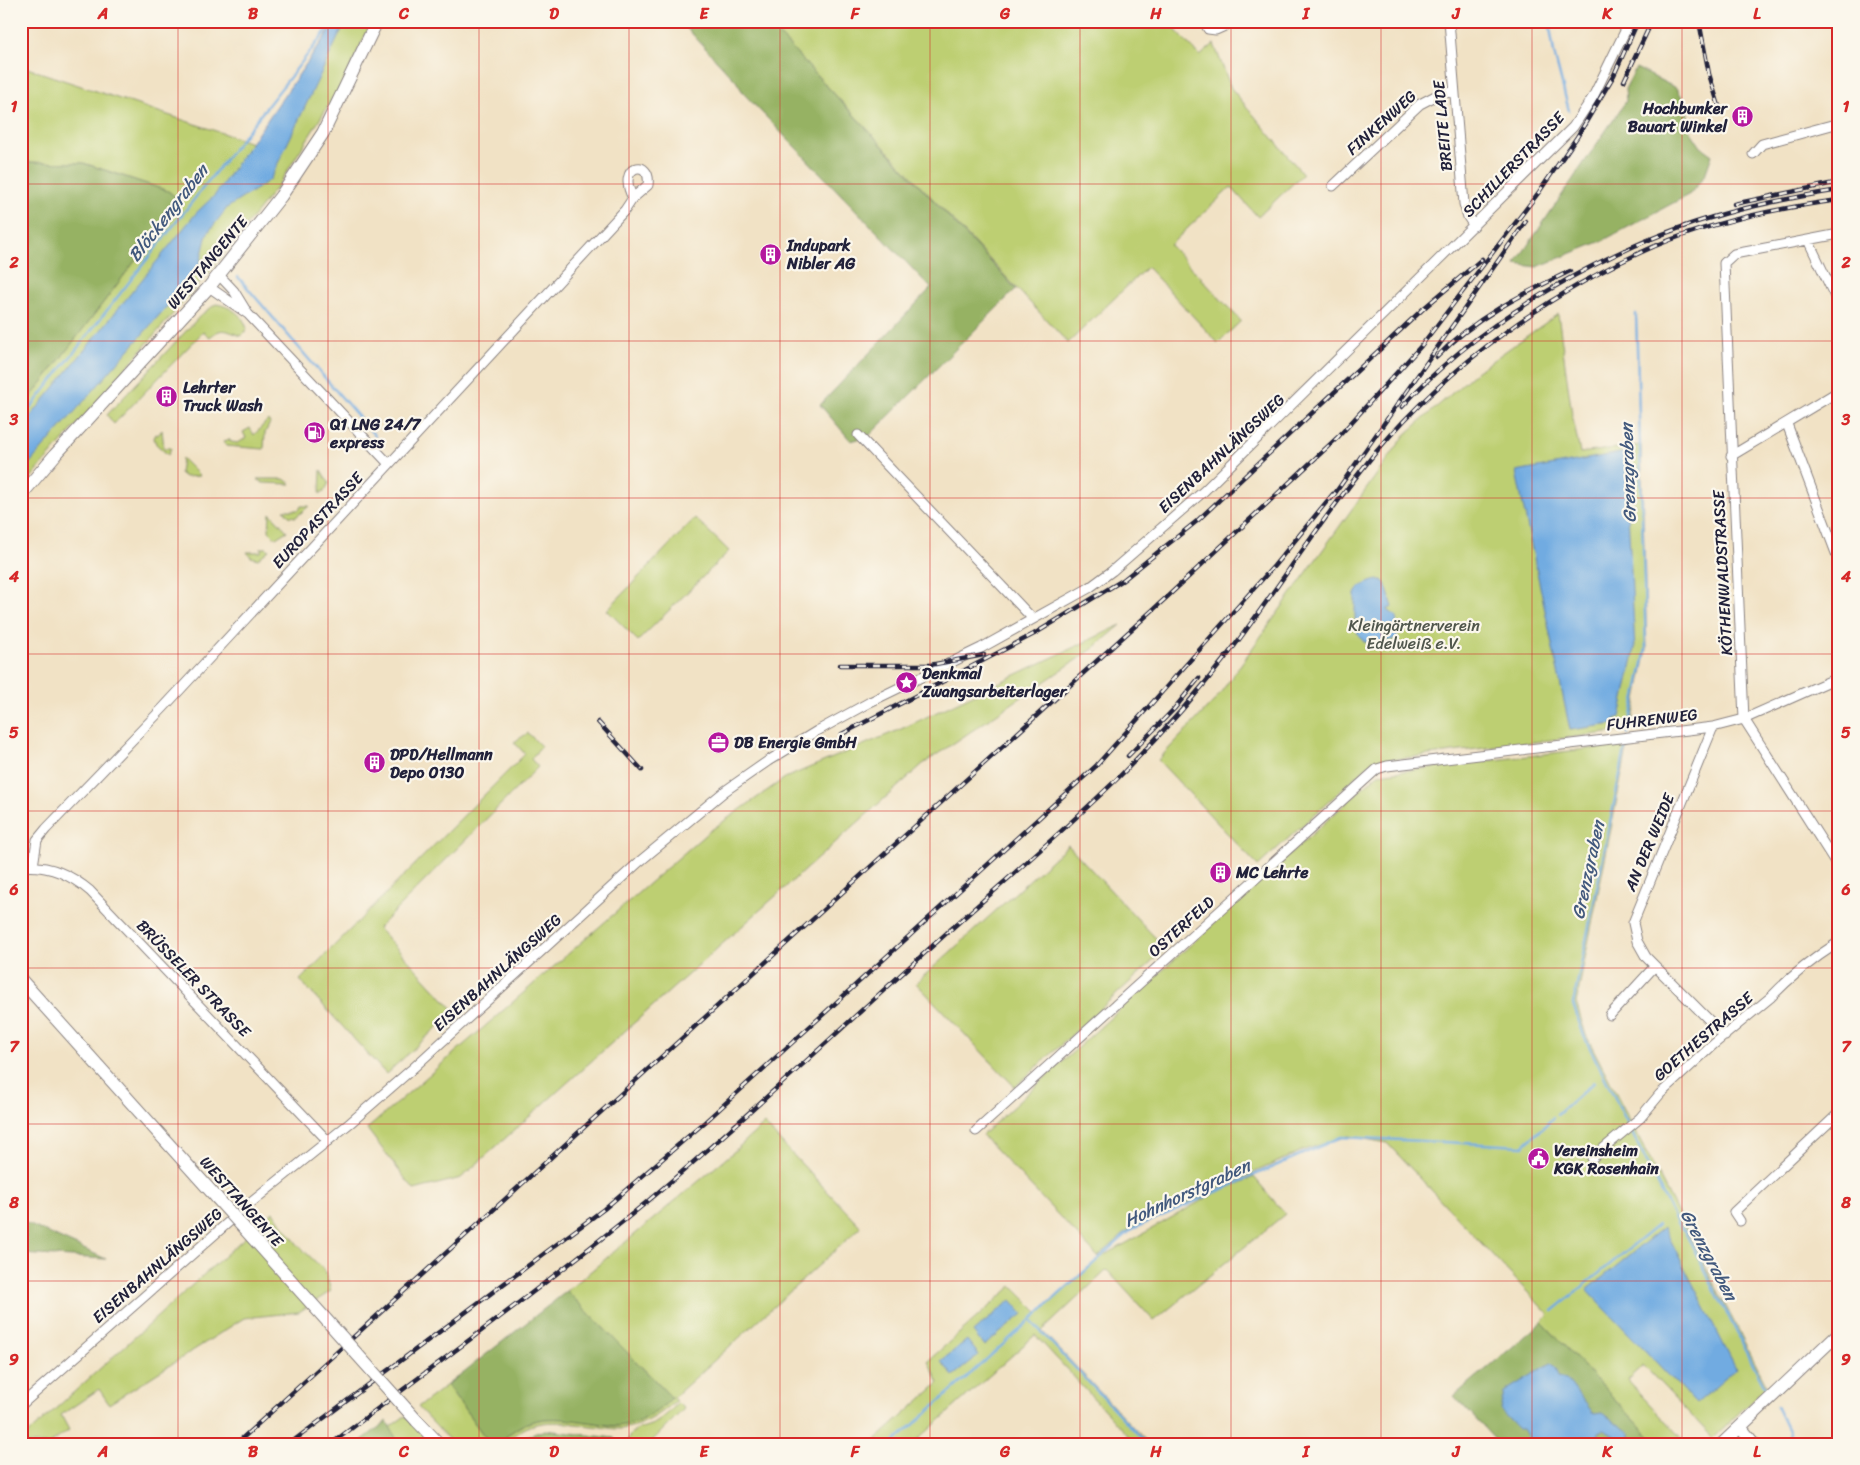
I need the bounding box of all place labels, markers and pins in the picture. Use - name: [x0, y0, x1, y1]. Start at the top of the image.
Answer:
- place label: Hochbunker Bauart Winkel: [1628, 94, 1728, 141]
- building icon: Hochbunker Bauart Winkel: [1731, 105, 1755, 129]
- place label: Indupark Nibler AG: [786, 231, 856, 278]
- building icon: Indupark Nibler AG: [759, 242, 783, 266]
- place label: Lehrter Truck Wash: [183, 373, 263, 420]
- building icon: Lehrter Truck Wash: [155, 384, 179, 408]
- place label: Q1 LNG 24/7 express: [329, 410, 422, 457]
- fuel station icon: Q1 LNG 24/7 express: [302, 421, 326, 445]
- place label: Denkmal Zwangsarbeiterlager: [921, 659, 1068, 706]
- place icon: Denkmal Zwangsarbeiterlager: [894, 670, 918, 694]
- place label: DB Energie GmbH: [734, 728, 857, 757]
- office icon: DB Energie GmbH: [706, 730, 730, 754]
- place label: DPD/Hellmann Depo 0130: [390, 740, 493, 787]
- building icon: DPD/Hellmann Depo 0130: [362, 751, 386, 775]
- place label: MC Lehrte: [1235, 858, 1309, 887]
- building icon: MC Lehrte: [1208, 860, 1232, 884]
- place label: Vereinsheim KGK Rosenhain: [1553, 1136, 1659, 1183]
- public building icon: Vereinsheim KGK Rosenhain: [1526, 1147, 1550, 1171]

